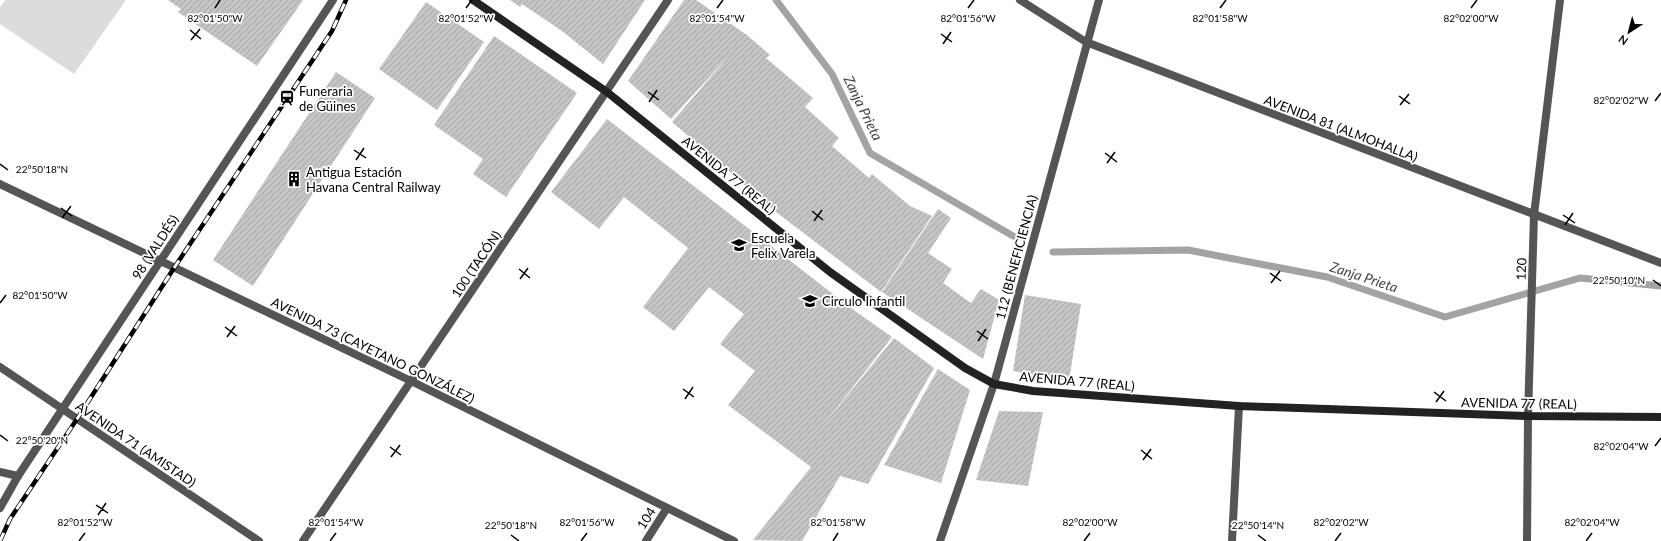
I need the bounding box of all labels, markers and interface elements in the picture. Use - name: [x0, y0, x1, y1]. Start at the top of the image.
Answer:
- text: 82°01'50"W: [187, 12, 243, 24]
- text: 82°01'52"W: [438, 12, 494, 24]
- text: 82°01'54"W: [689, 12, 745, 24]
- text: 82°01'56"W: [940, 12, 996, 24]
- text: 82°01'58"W: [1192, 12, 1248, 24]
- text: 82°02'00"W: [1443, 12, 1499, 24]
- north arrow: [1609, 12, 1649, 52]
- text: N: [1616, 33, 1630, 48]
- water label: Zanja Prieta: [840, 72, 886, 143]
- place label: Funeraria de Güines: [299, 83, 356, 114]
- station icon: Funeraria de Güines: [278, 89, 296, 107]
- street label: AVENIDA 81 (ALMOHALLA): [1262, 91, 1420, 165]
- text: 82°02'02"W: [1593, 94, 1649, 106]
- street label: AVENIDA 77 (REAL): [679, 132, 779, 218]
- text: 22°50'18"N: [16, 163, 68, 175]
- place label: Antigua Estación Havana Central Railway: [306, 164, 441, 195]
- building icon: Antigua Estación Havana Central Railway: [285, 170, 303, 188]
- street label: 112 (BENEFICIENCIA): [992, 193, 1040, 321]
- street label: 98 (VALDÉS): [128, 212, 182, 282]
- street label: 100 (TACÓN): [448, 228, 504, 300]
- place label: Escuela Felix Varela: [751, 230, 815, 261]
- school or university icon: Escuela Felix Varela: [730, 236, 748, 254]
- water label: Zanja Prieta: [1327, 257, 1400, 295]
- street label: 120: [1513, 257, 1529, 281]
- text: 22°50'10"N: [1593, 274, 1645, 286]
- text: 82°01'50"W: [12, 289, 68, 301]
- school or university icon: Circulo Infantil: [801, 292, 819, 310]
- place label: Circulo Infantil: [822, 293, 905, 309]
- street label: AVENIDA 73 (CAYETANO GONZÁLEZ): [269, 294, 477, 406]
- street label: AVENIDA 77 (REAL): [1019, 368, 1135, 394]
- street label: AVENIDA 77 (REAL): [1461, 394, 1577, 412]
- street label: AVENIDA 71 (AMISTAD): [73, 398, 199, 490]
- text: 22°50'20"N: [16, 434, 68, 446]
- text: 82°02'04"W: [1593, 440, 1649, 452]
- street label: 104: [633, 504, 659, 532]
- text: 82°01'52"W: [57, 516, 113, 528]
- text: 82°01'54"W: [308, 516, 364, 528]
- text: 82°01'56"W: [559, 516, 615, 528]
- text: 82°01'58"W: [810, 516, 866, 528]
- text: 82°02'00"W: [1062, 516, 1118, 528]
- text: 82°02'02"W: [1313, 516, 1369, 528]
- text: 82°02'04"W: [1564, 516, 1620, 528]
- text: 22°50'18"N: [485, 519, 537, 531]
- text: 22°50'14"N: [1232, 519, 1284, 531]

